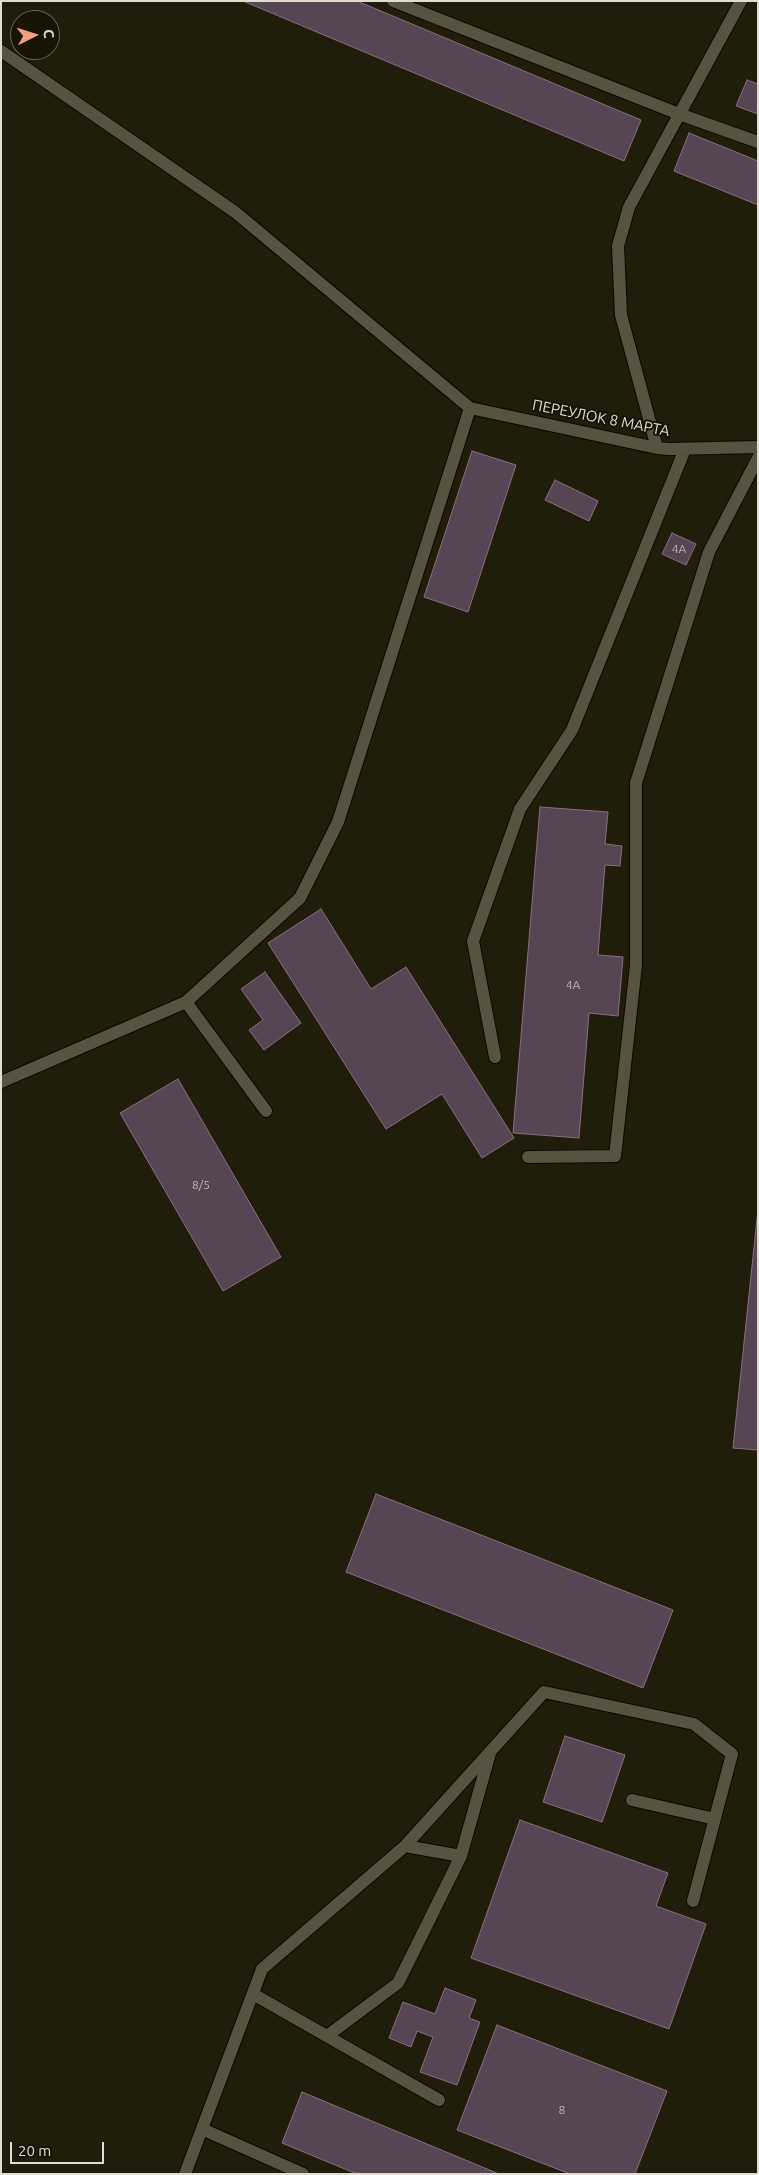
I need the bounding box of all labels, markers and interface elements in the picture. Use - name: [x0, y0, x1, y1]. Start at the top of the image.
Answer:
- north arrow: [10, 10, 60, 60]
- text: С: [41, 29, 57, 39]
- street label: ПЕРЕУЛОК 8 МАРТА: [531, 396, 671, 440]
- house number: 4А: [672, 542, 686, 556]
- house number: 4А: [566, 978, 580, 992]
- house number: 8/5: [192, 1178, 210, 1192]
- house number: 8: [559, 2103, 565, 2117]
- scale bar: [12, 2132, 106, 2164]
- text: 20 m: [18, 2142, 51, 2159]

